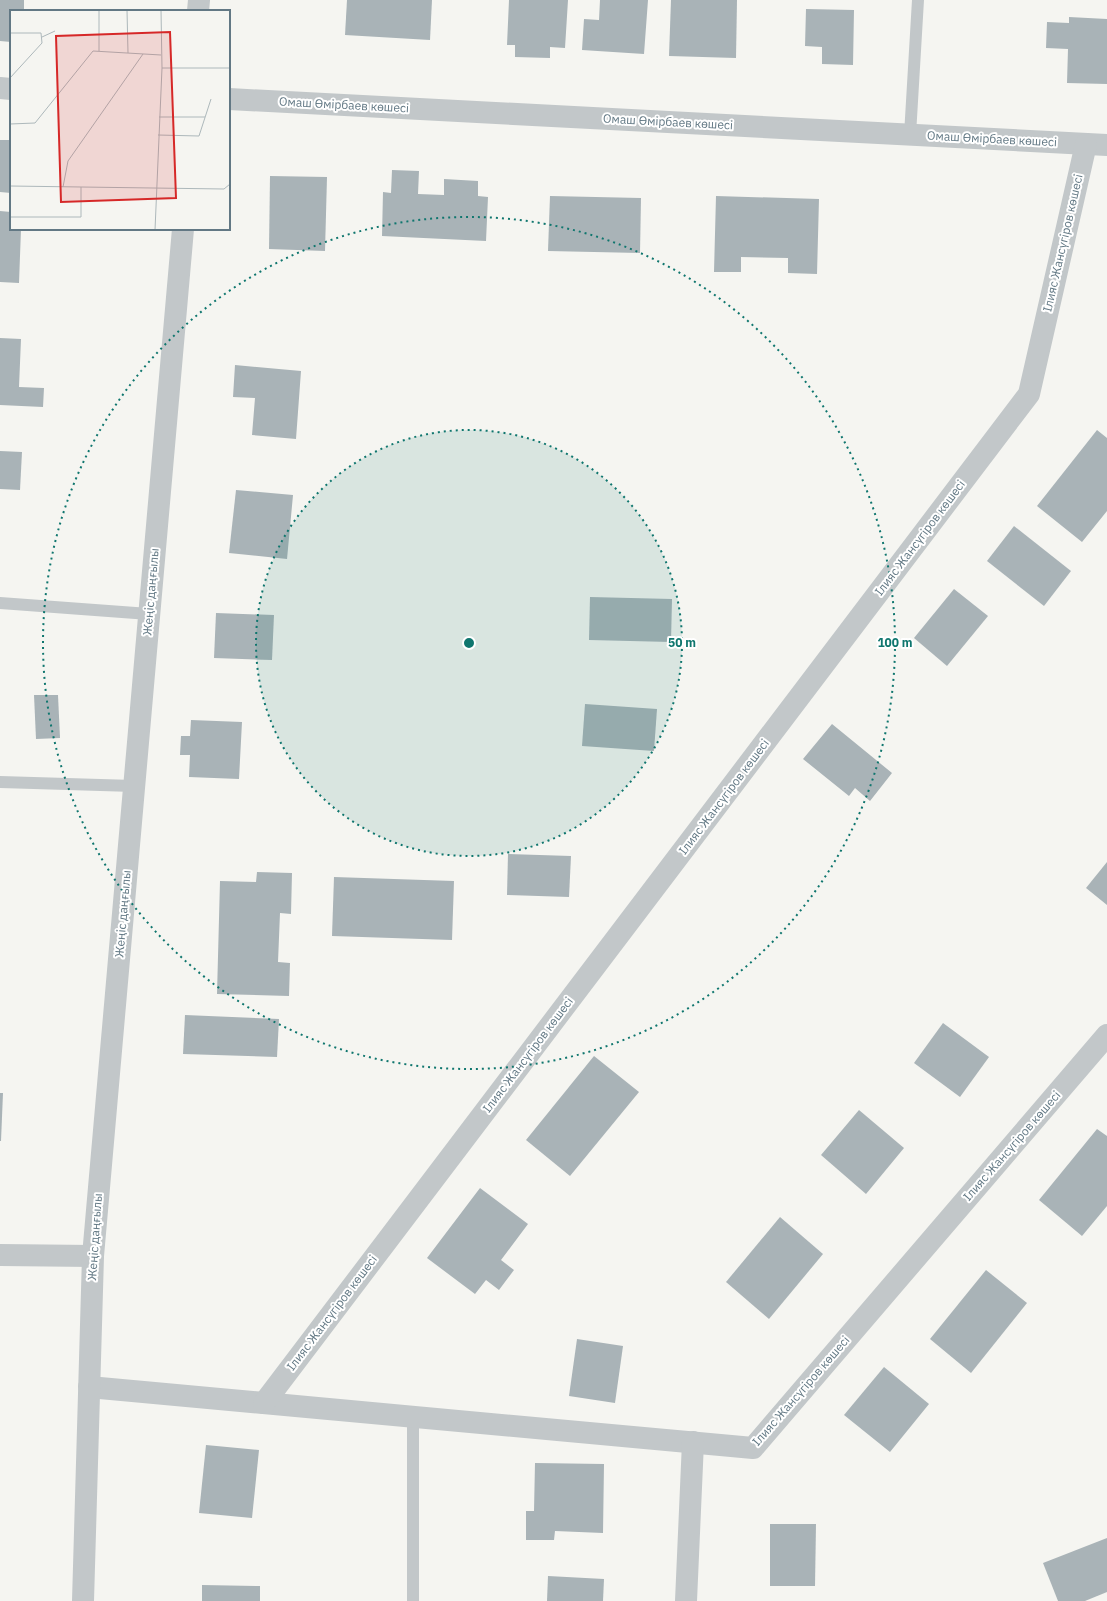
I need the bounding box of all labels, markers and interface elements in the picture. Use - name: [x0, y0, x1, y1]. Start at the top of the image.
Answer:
- inset map: [10, 10, 230, 230]
- street label: Омаш Өмірбаев көшесі: [279, 94, 409, 115]
- street label: Омаш Өмірбаев көшесі: [603, 111, 733, 132]
- street label: Омаш Өмірбаев көшесі: [927, 128, 1057, 149]
- street label: Ілияс Жансүгіров көшесі: [1039, 173, 1086, 313]
- street label: Ілияс Жансүгіров көшесі: [871, 477, 968, 598]
- street label: Жеңіс даңғылы: [139, 548, 162, 636]
- text: 50 m: [668, 635, 696, 650]
- text: 100 m: [877, 635, 913, 650]
- centre of rings: [462, 636, 476, 650]
- street label: Ілияс Жансүгіров көшесі: [675, 736, 772, 857]
- street label: Жеңіс даңғылы: [111, 870, 134, 958]
- street label: Ілияс Жансүгіров көшесі: [479, 994, 576, 1115]
- street label: Ілияс Жансүгіров көшесі: [960, 1088, 1063, 1204]
- street label: Жеңіс даңғылы: [84, 1193, 105, 1281]
- street label: Ілияс Жансүгіров көшесі: [283, 1252, 380, 1373]
- street label: Ілияс Жансүгіров көшесі: [749, 1333, 852, 1449]

